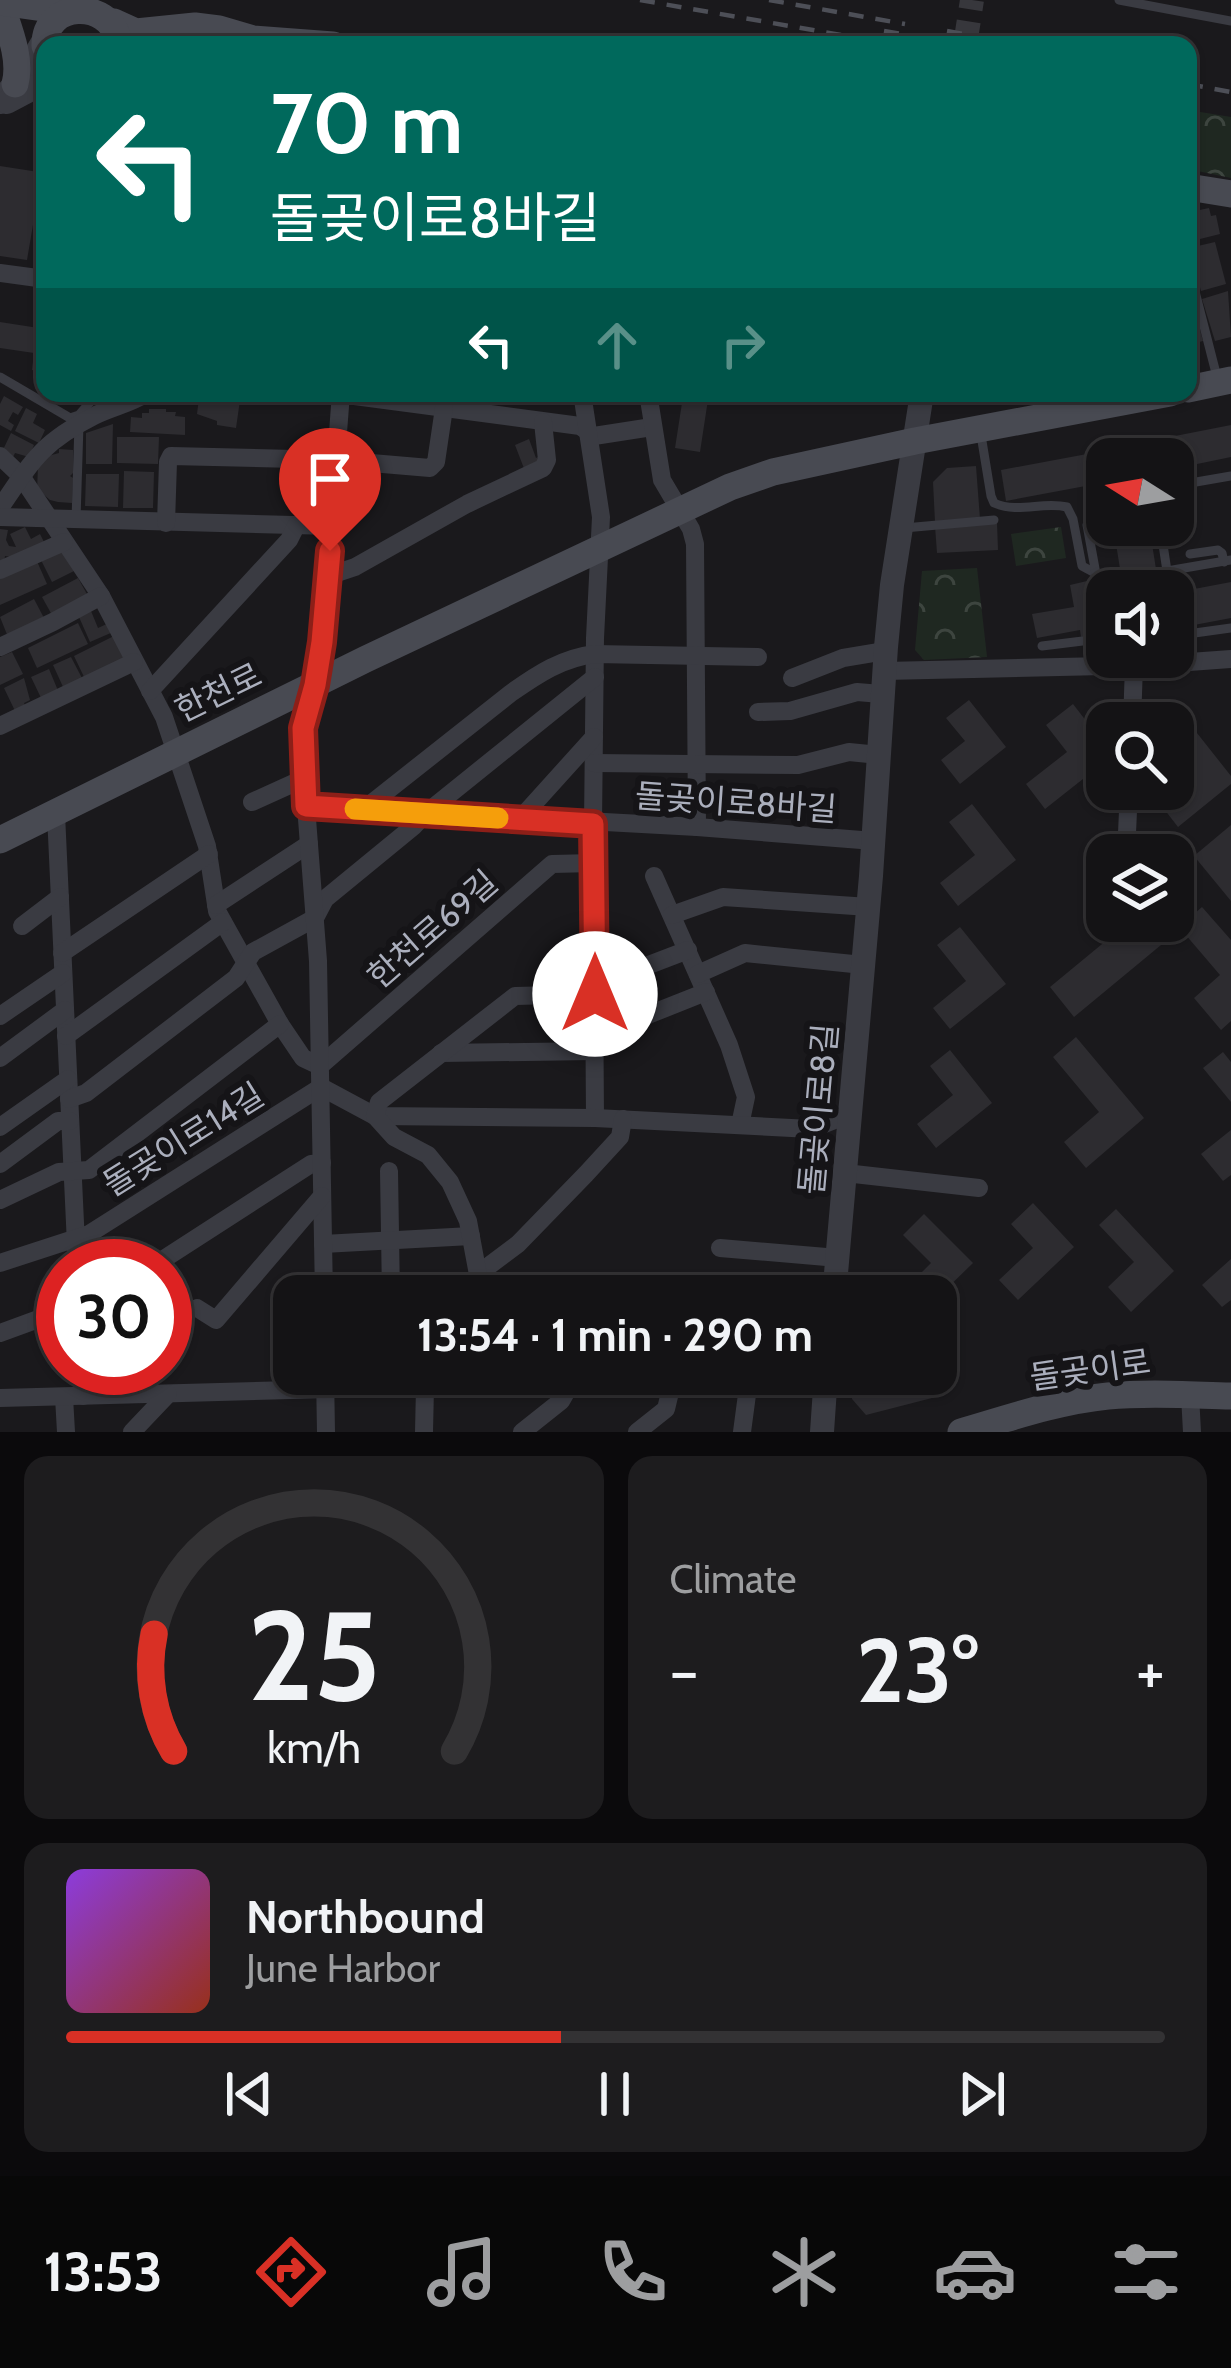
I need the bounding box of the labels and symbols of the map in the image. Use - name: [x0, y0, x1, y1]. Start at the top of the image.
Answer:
- pin: [279, 428, 381, 551]
- north arrow: [1086, 438, 1194, 546]
- street label: 한천로: [168, 654, 268, 730]
- street label: 돌곶이로8바길: [634, 775, 838, 829]
- street label: 한천로69길: [359, 862, 505, 996]
- position arrow: [532, 931, 658, 1057]
- street label: 돌곶이로8길: [791, 1022, 845, 1196]
- street label: 돌곶이로14길: [95, 1074, 271, 1204]
- speed limit sign: 30: [36, 1239, 192, 1395]
- street label: 돌곶이로: [1027, 1341, 1153, 1397]

